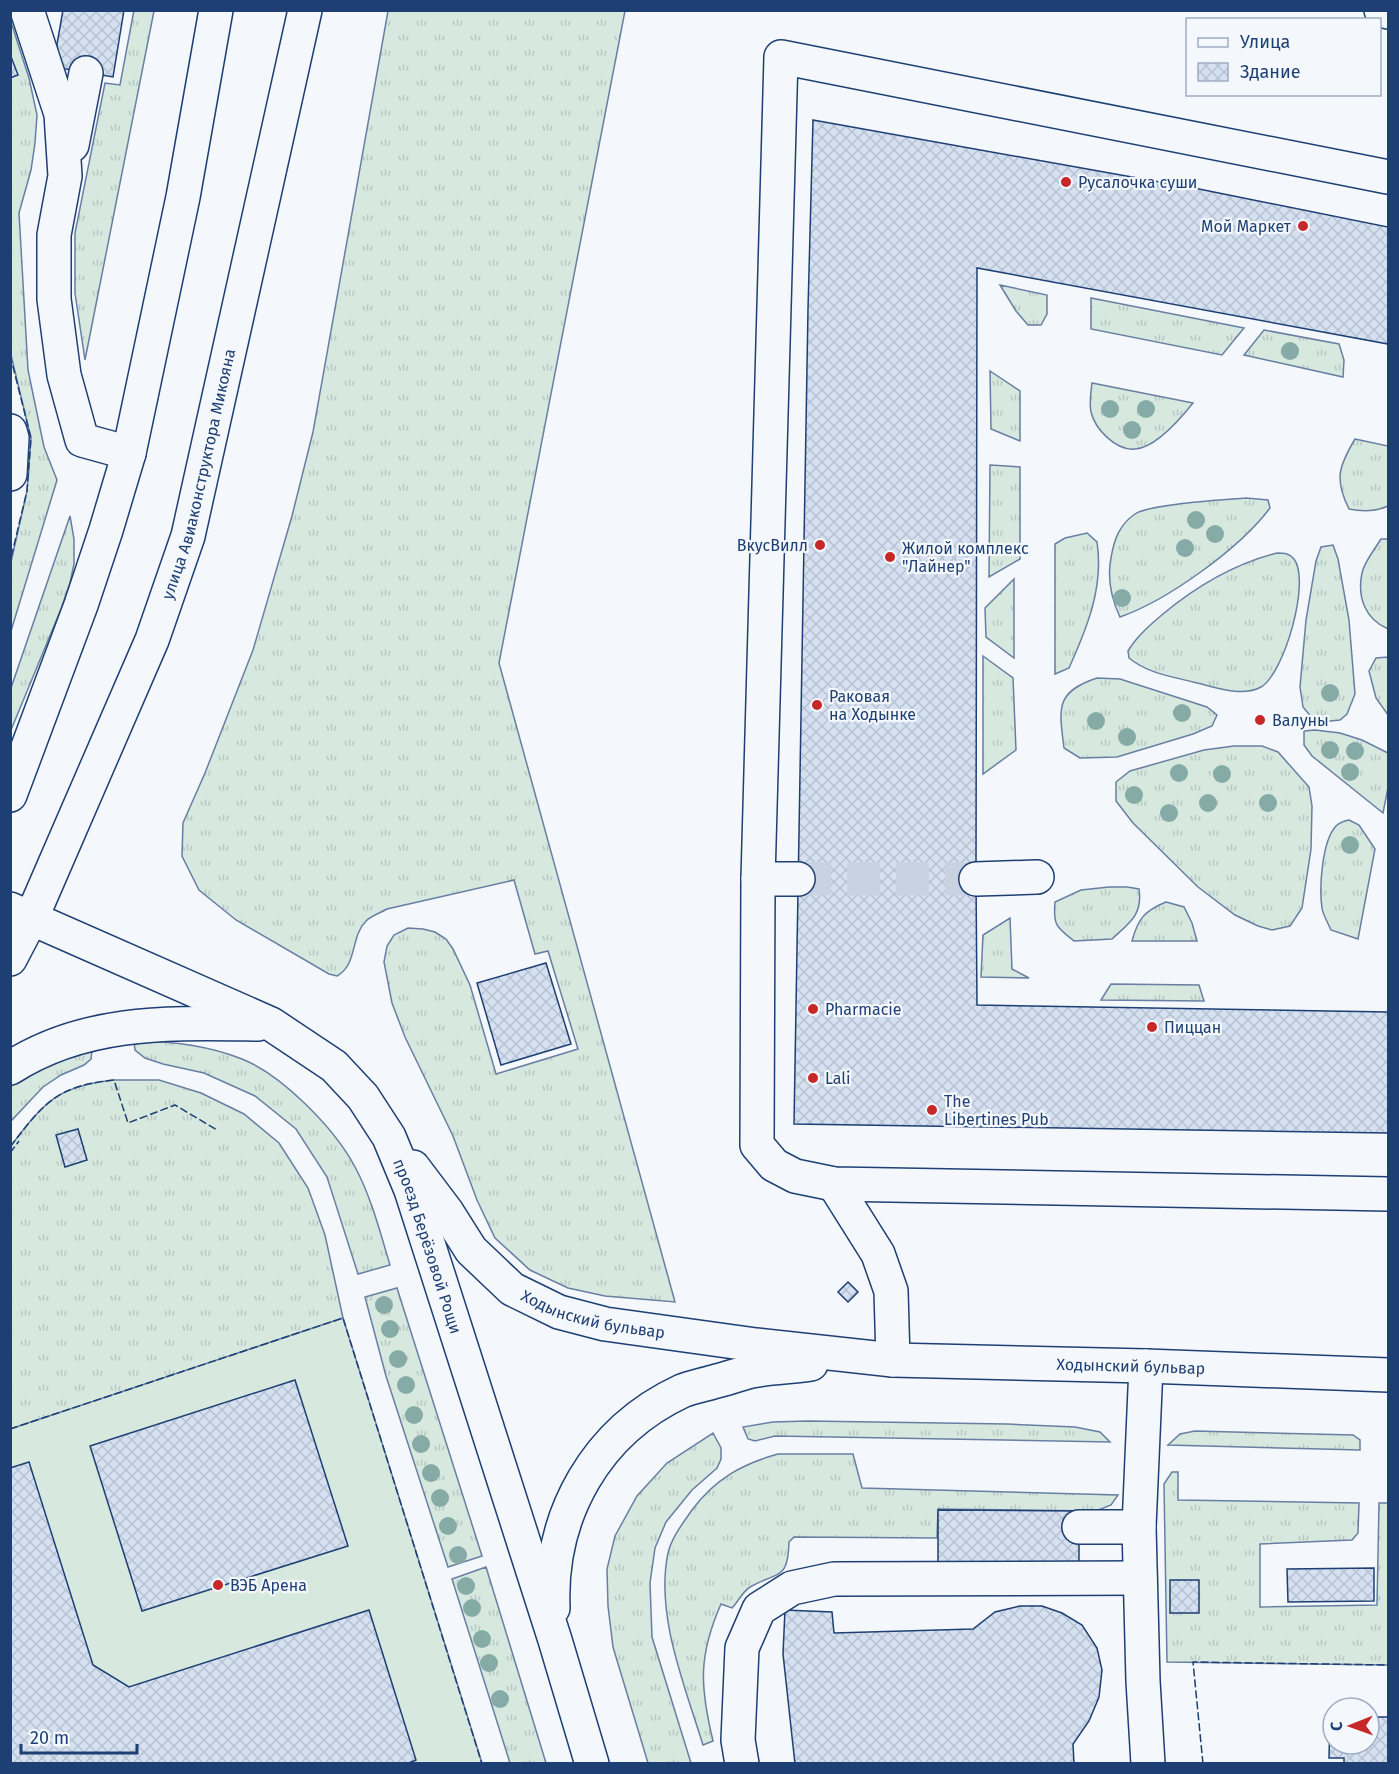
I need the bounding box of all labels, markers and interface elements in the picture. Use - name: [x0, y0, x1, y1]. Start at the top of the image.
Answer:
- legend: [1186, 18, 1381, 96]
- text: Улица: [1240, 31, 1290, 53]
- text: Здание: [1240, 61, 1301, 83]
- place label: Русалочка суши: [1078, 173, 1197, 192]
- marker: Русалочка суши: [1059, 175, 1073, 189]
- place label: Мой Маркет: [1201, 217, 1292, 236]
- marker: Мой Маркет: [1296, 219, 1310, 233]
- street label: улица Авиаконструктора Микояна: [158, 347, 239, 602]
- place label: ВкусВилл: [737, 536, 808, 555]
- marker: ВкусВилл: [813, 538, 827, 552]
- place label: Жилой комплекс "Лайнер": [902, 539, 1029, 576]
- marker: Жилой комплекс "Лайнер": [883, 550, 897, 564]
- place label: Раковая на Ходынке: [829, 687, 916, 724]
- marker: Раковая на Ходынке: [810, 698, 824, 712]
- place label: Валуны: [1272, 711, 1329, 730]
- marker: Валуны: [1253, 713, 1267, 727]
- place label: Pharmacie: [825, 1000, 902, 1019]
- marker: Pharmacie: [806, 1002, 820, 1016]
- place label: Пиццан: [1164, 1018, 1221, 1037]
- marker: Пиццан: [1145, 1020, 1159, 1034]
- place label: Lali: [825, 1069, 851, 1088]
- marker: Lali: [806, 1071, 820, 1085]
- place label: The Libertines Pub: [944, 1092, 1049, 1129]
- marker: The Libertines Pub: [925, 1103, 939, 1117]
- street label: проезд Берёзовой Рощи: [389, 1156, 465, 1336]
- street label: Ходынский бульвар: [518, 1286, 666, 1342]
- street label: Ходынский бульвар: [1056, 1355, 1206, 1378]
- place label: ВЭБ Арена: [230, 1576, 307, 1595]
- marker: ВЭБ Арена: [211, 1578, 225, 1592]
- north arrow: [1321, 1696, 1381, 1756]
- scale bar: [21, 1717, 136, 1755]
- text: С: [1327, 1721, 1346, 1731]
- text: 20 m: [30, 1727, 69, 1749]

